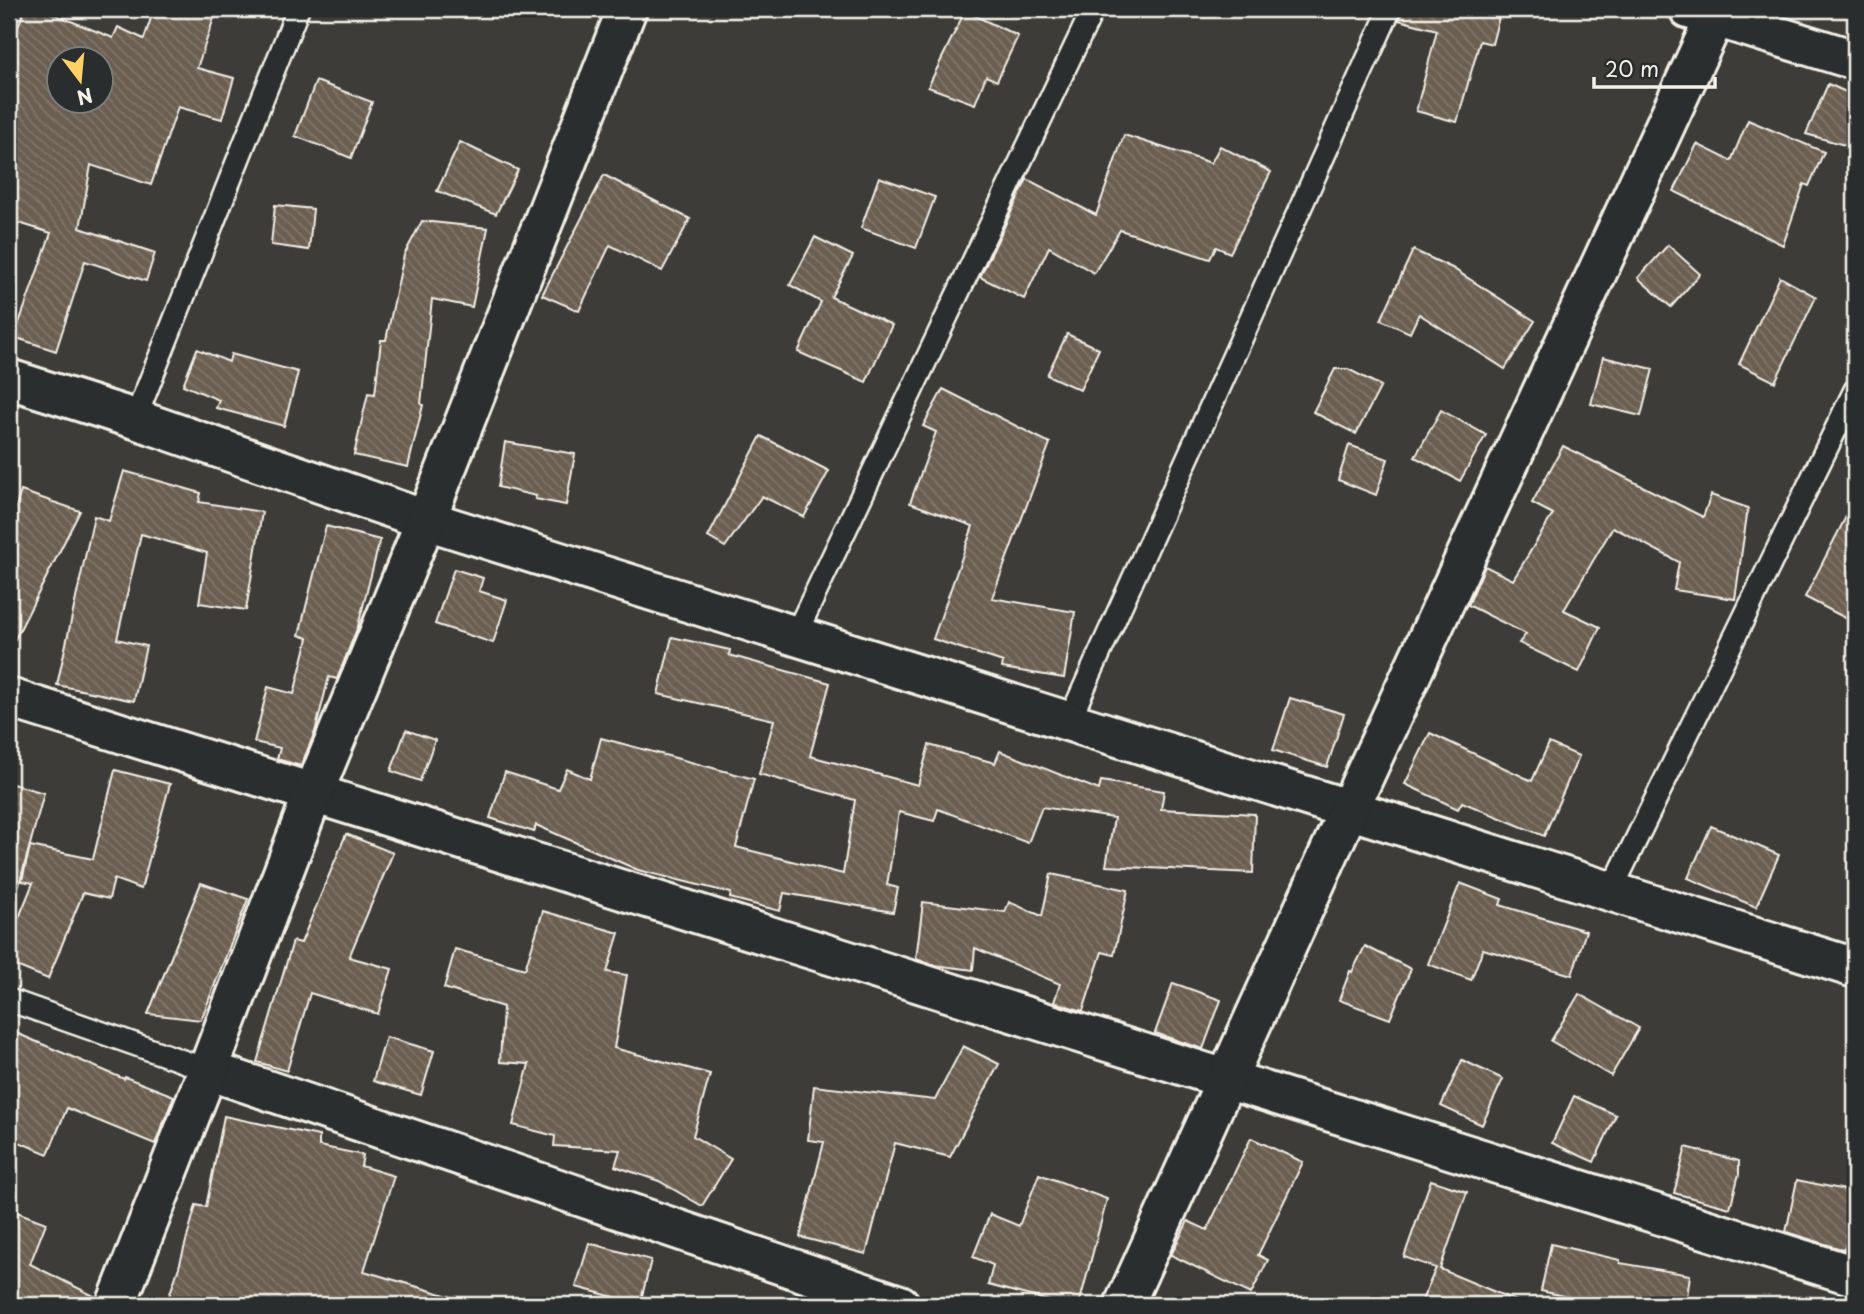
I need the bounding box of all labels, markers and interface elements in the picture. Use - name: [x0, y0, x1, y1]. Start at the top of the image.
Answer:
- north arrow: [46, 46, 116, 116]
- scale bar: [1594, 46, 1715, 90]
- text: 20 m: [1605, 52, 1659, 84]
- text: N: [74, 82, 96, 113]

